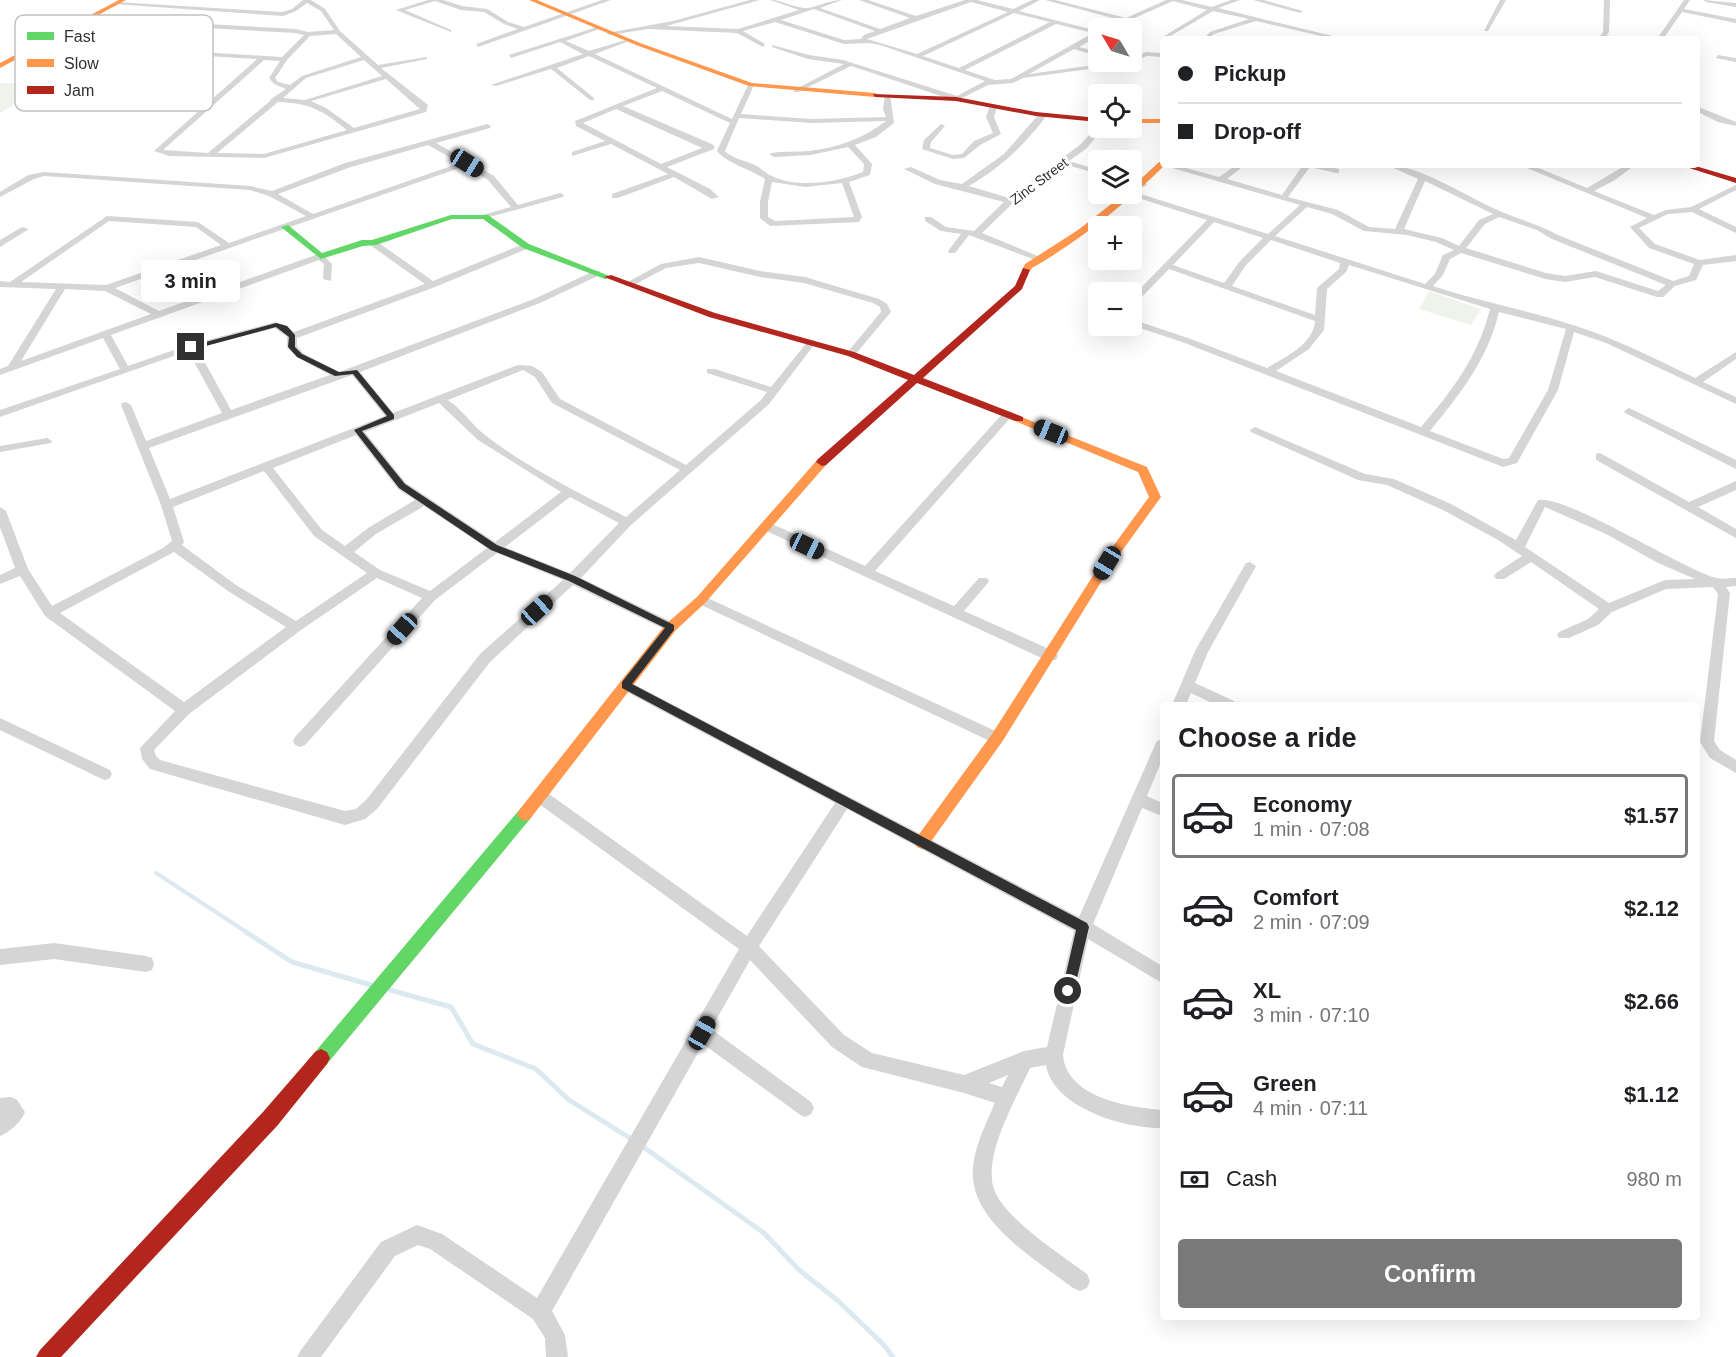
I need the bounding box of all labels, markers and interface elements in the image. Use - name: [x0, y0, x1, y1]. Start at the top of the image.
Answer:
- legend: [15, 15, 213, 111]
- north arrow: [1088, 18, 1142, 72]
- map controls: [1088, 18, 1142, 336]
- text: Fast: [64, 28, 96, 45]
- text: Slow: [64, 55, 99, 72]
- text: Pickup: [1214, 61, 1286, 86]
- text: Jam: [64, 82, 94, 99]
- button: locate: [1088, 84, 1142, 138]
- text: Drop-off: [1214, 119, 1301, 144]
- car: [447, 146, 487, 180]
- button: layers: [1088, 150, 1142, 204]
- street label: Zinc Street: [1007, 154, 1071, 208]
- button: +: [1088, 216, 1142, 270]
- callout: 3 min: [142, 260, 240, 302]
- text: 3 min: [164, 270, 217, 292]
- button: −: [1088, 282, 1142, 336]
- route end: [177, 333, 204, 360]
- car: [1031, 417, 1071, 447]
- car: [787, 530, 827, 562]
- car: [1090, 543, 1124, 583]
- car: [518, 591, 556, 629]
- car: [383, 610, 421, 648]
- text: Choose a ride: [1178, 723, 1357, 753]
- icon: car: [1181, 789, 1235, 843]
- text: Economy: [1253, 792, 1352, 817]
- text: $1.57: [1624, 803, 1679, 828]
- text: 1 min · 07:08: [1253, 818, 1370, 840]
- icon: car: [1181, 882, 1235, 936]
- text: Comfort: [1253, 885, 1339, 910]
- text: $2.12: [1624, 896, 1679, 921]
- text: 2 min · 07:09: [1253, 911, 1370, 933]
- icon: car: [1181, 975, 1235, 1029]
- route start: [1054, 977, 1081, 1004]
- text: XL: [1253, 978, 1281, 1003]
- text: $2.66: [1624, 989, 1679, 1014]
- text: 3 min · 07:10: [1253, 1004, 1370, 1026]
- car: [685, 1013, 719, 1053]
- icon: car: [1181, 1068, 1235, 1122]
- text: Green: [1253, 1071, 1317, 1096]
- text: $1.12: [1624, 1082, 1679, 1107]
- text: 4 min · 07:11: [1253, 1097, 1368, 1119]
- icon: cash: [1178, 1163, 1211, 1196]
- text: Cash: [1226, 1166, 1277, 1191]
- text: 980 m: [1626, 1168, 1682, 1190]
- button: Confirm: [1178, 1239, 1682, 1308]

